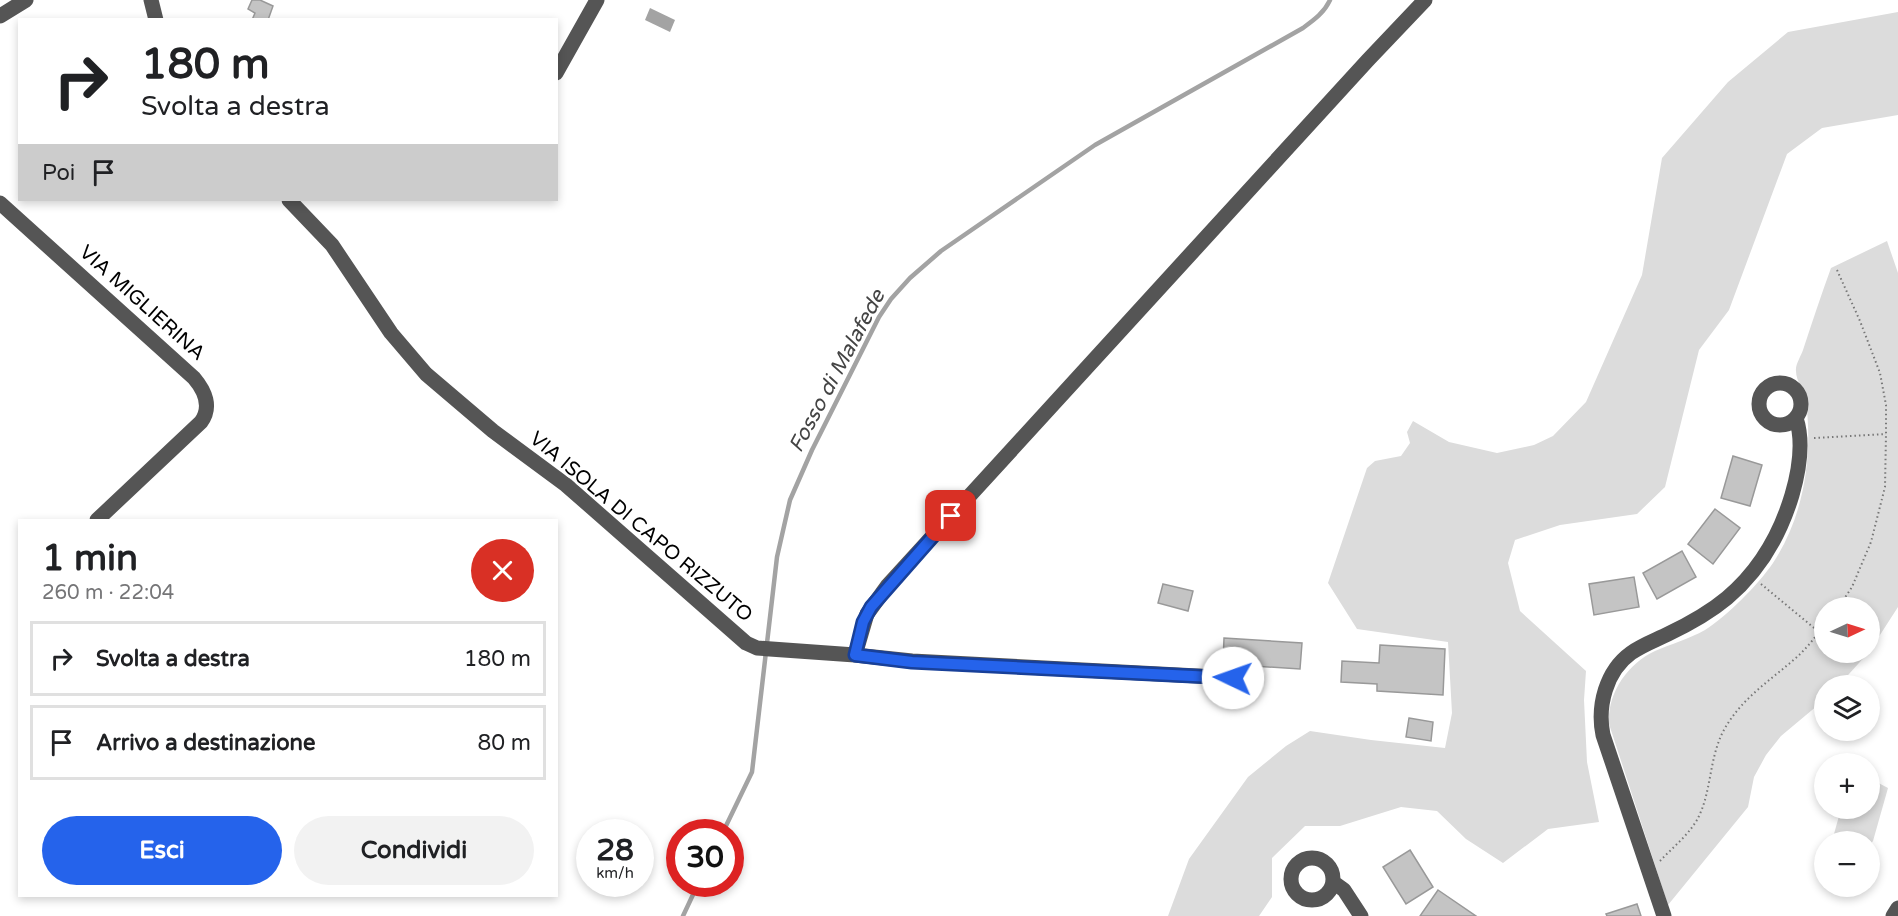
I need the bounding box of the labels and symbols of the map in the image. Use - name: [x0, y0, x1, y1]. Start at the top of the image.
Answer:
- street label: VIA MIGLIERINA: [74, 240, 210, 366]
- water label: Fosso di Malafede: [784, 285, 891, 456]
- street label: VIA ISOLA DI CAPO RIZZUTO: [525, 427, 757, 627]
- pin: [925, 490, 976, 541]
- north arrow: [1814, 597, 1880, 663]
- position arrow: [1201, 646, 1265, 710]
- speed limit sign: 30: [666, 819, 744, 897]

